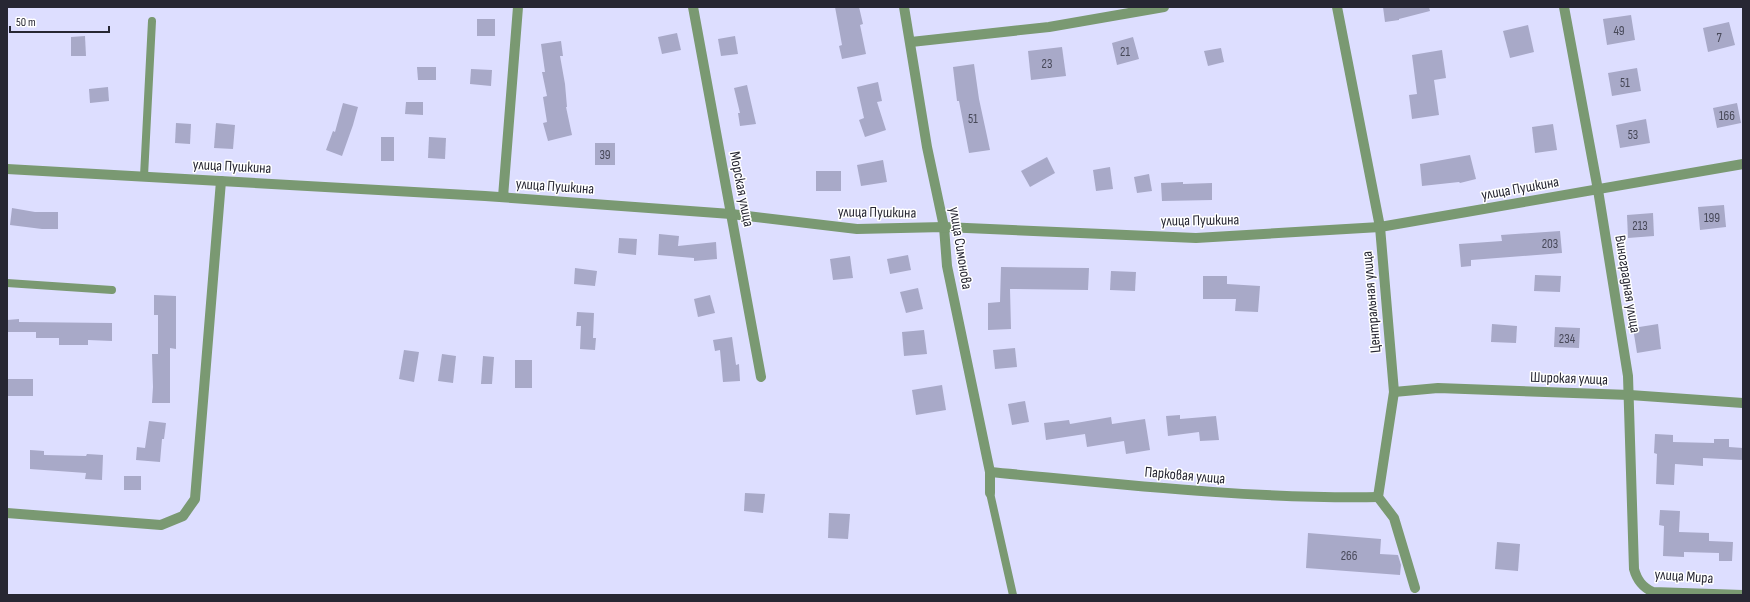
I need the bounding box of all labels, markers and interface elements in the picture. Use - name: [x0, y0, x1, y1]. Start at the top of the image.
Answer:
- scale bar: [10, 8, 109, 34]
- text: 50 m: [16, 15, 36, 30]
- house number: 49: [1613, 23, 1625, 39]
- house number: 7: [1716, 30, 1722, 46]
- house number: 21: [1120, 44, 1130, 60]
- house number: 23: [1042, 56, 1052, 72]
- house number: 51: [1620, 75, 1630, 91]
- house number: 166: [1719, 108, 1735, 124]
- house number: 51: [968, 111, 978, 127]
- house number: 53: [1628, 127, 1638, 143]
- house number: 39: [599, 147, 611, 163]
- street label: Морская улица: [725, 150, 758, 229]
- street label: улица Пушкина: [192, 155, 272, 178]
- street label: улица Пушкина: [1480, 172, 1561, 205]
- street label: улица Пушкина: [515, 174, 595, 199]
- street label: улица Пушкина: [838, 202, 917, 223]
- street label: улица Симонова: [945, 206, 976, 291]
- street label: улица Пушкина: [1161, 210, 1240, 231]
- house number: 199: [1704, 210, 1720, 226]
- house number: 213: [1632, 218, 1648, 234]
- street label: Виноградная улица: [1610, 234, 1645, 335]
- house number: 203: [1542, 236, 1558, 252]
- street label: Центральная улица: [1358, 250, 1385, 354]
- house number: 234: [1559, 331, 1576, 347]
- street label: Широкая улица: [1530, 368, 1608, 389]
- street label: Парковая улица: [1144, 463, 1226, 489]
- house number: 266: [1341, 548, 1358, 564]
- street label: улица Мира: [1654, 565, 1714, 588]

